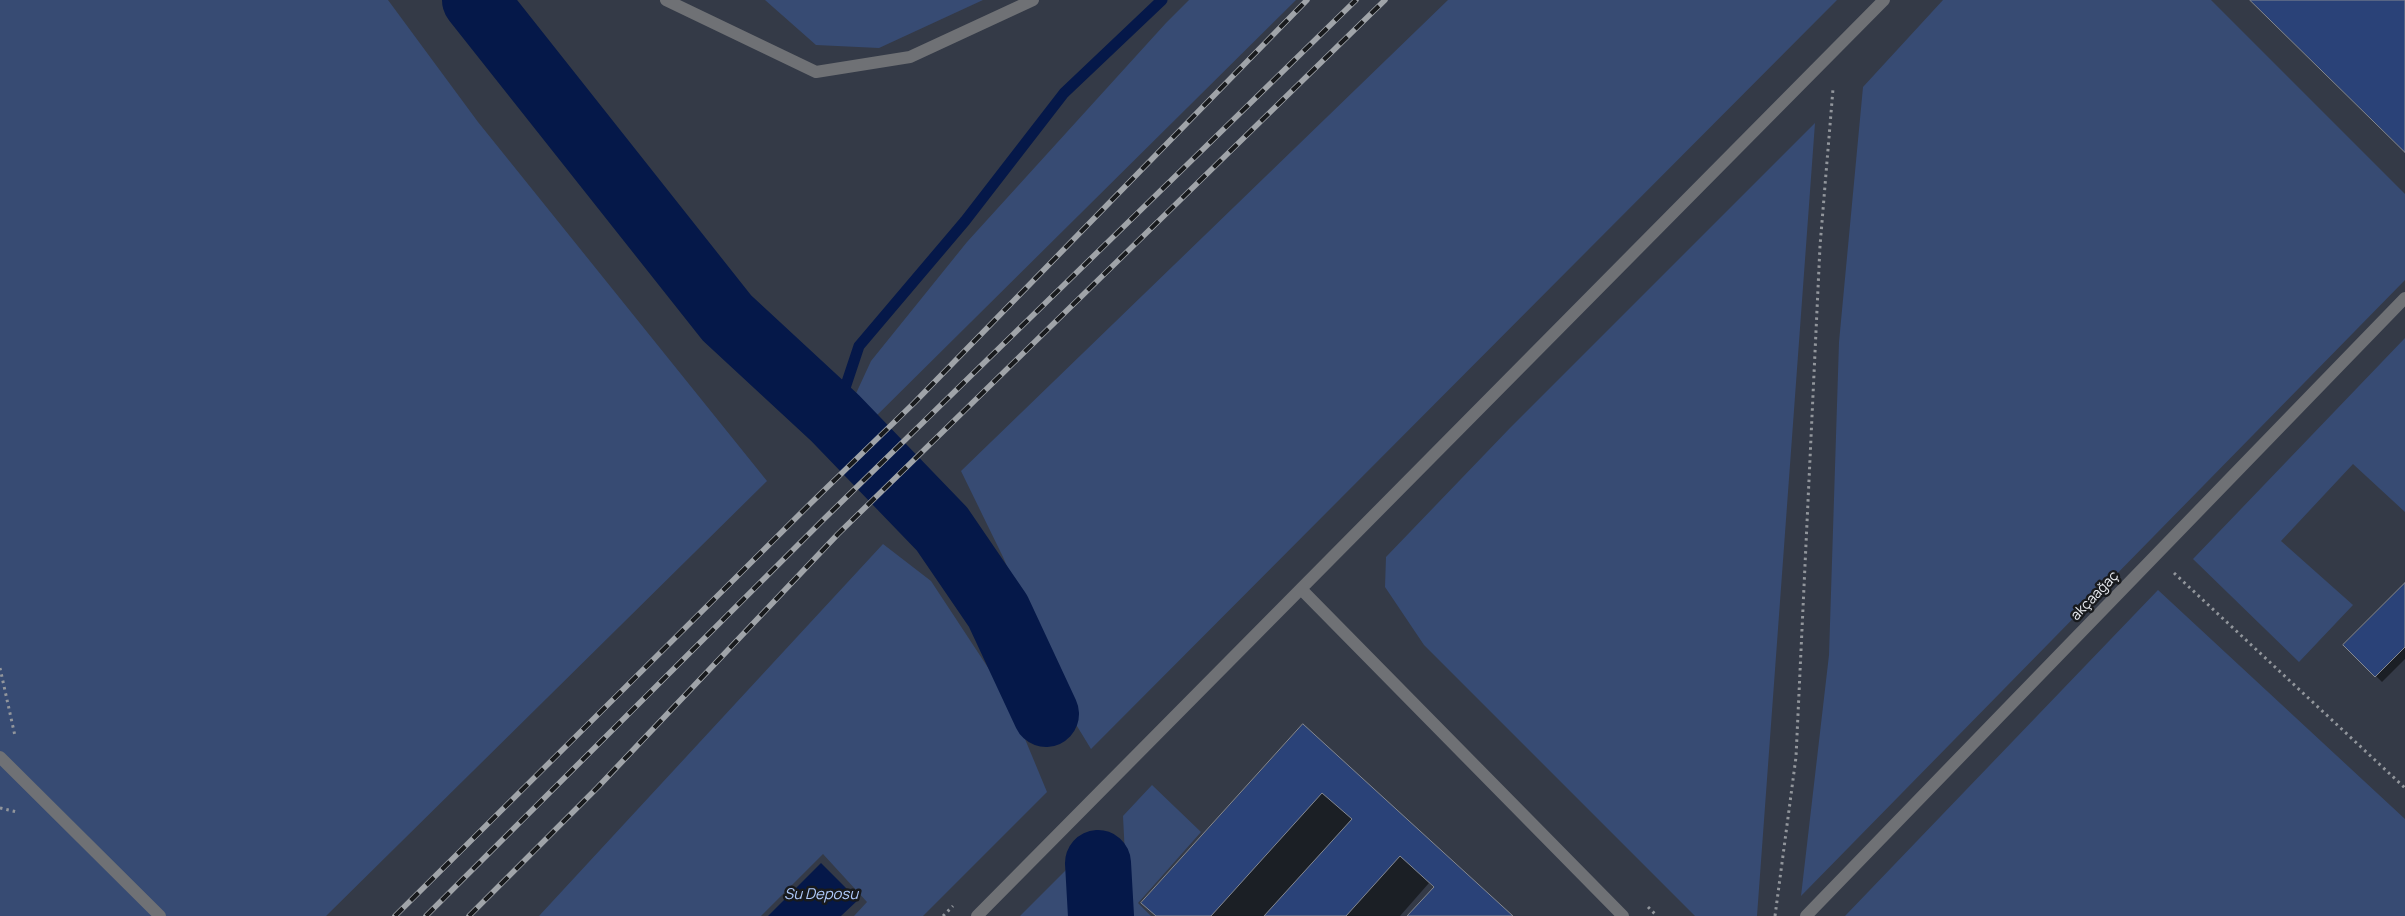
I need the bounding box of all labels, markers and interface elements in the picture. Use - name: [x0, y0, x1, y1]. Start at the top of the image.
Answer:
- street label: akçaağaç: [2068, 568, 2122, 624]
- water label: Su Deposu: [784, 886, 858, 904]

